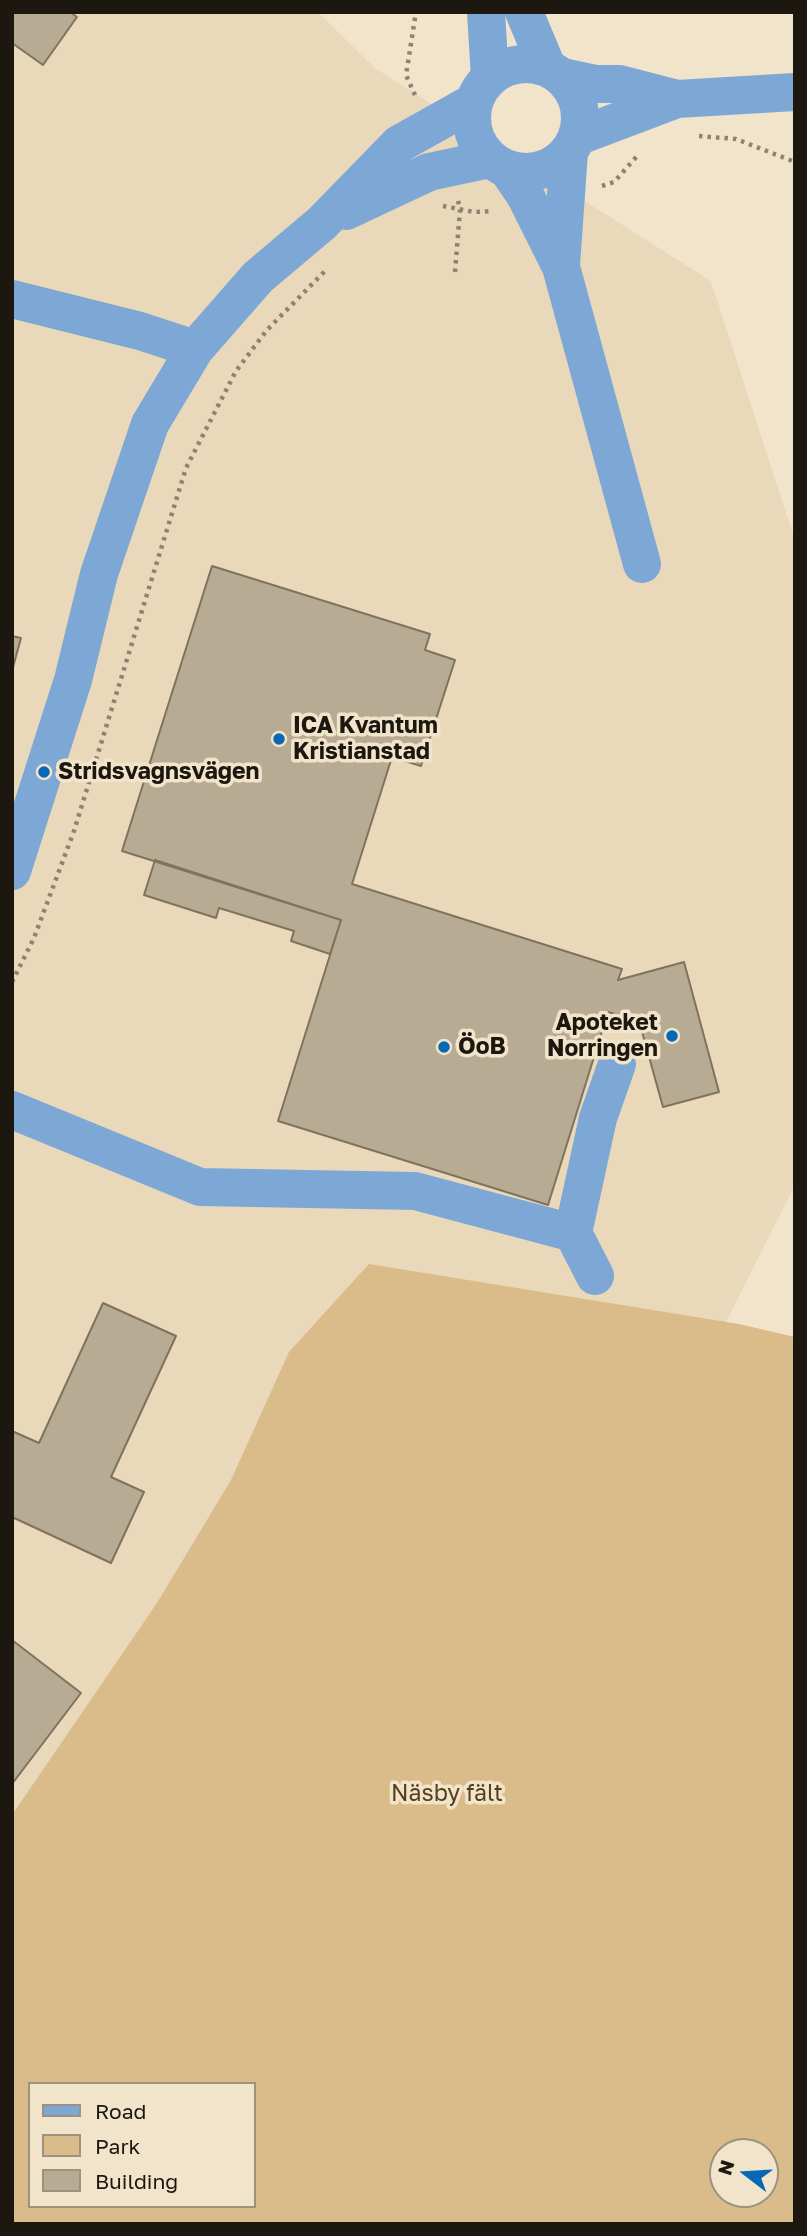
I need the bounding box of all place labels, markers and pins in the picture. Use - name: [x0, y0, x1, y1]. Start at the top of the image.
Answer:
- place label: ICA Kvantum Kristianstad: [293, 712, 438, 766]
- marker: ICA Kvantum Kristianstad: [271, 731, 287, 747]
- place label: Stridsvagnsvägen: [58, 758, 259, 786]
- marker: Stridsvagnsvägen: [36, 764, 52, 780]
- place label: Apoteket Norringen: [547, 1009, 658, 1063]
- marker: Apoteket Norringen: [664, 1028, 680, 1044]
- place label: ÖoB: [458, 1033, 506, 1061]
- marker: ÖoB: [436, 1039, 452, 1055]

